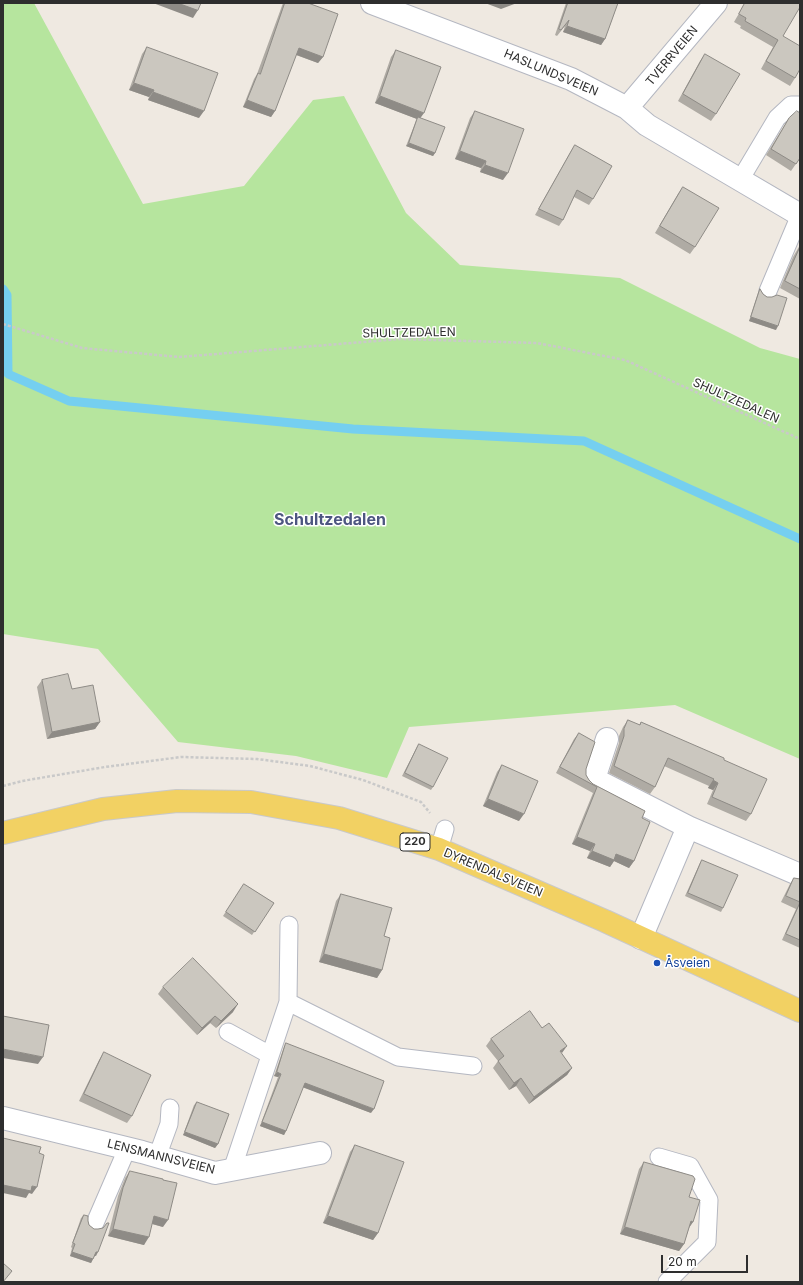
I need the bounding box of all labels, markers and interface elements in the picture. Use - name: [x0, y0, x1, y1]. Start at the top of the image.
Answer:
- street label: TVERRVEIEN: [643, 23, 701, 89]
- street label: HASLUNDSVEIEN: [502, 47, 600, 99]
- street label: SHULTZEDALEN: [362, 325, 456, 341]
- street label: SHULTZEDALEN: [690, 375, 782, 427]
- district label: Schultzedalen: [274, 510, 386, 530]
- road number: 220: [400, 833, 430, 851]
- street label: DYRENDALSVEIEN: [441, 846, 545, 900]
- place label: Åsveien: [665, 956, 710, 970]
- marker: Åsveien: [652, 958, 662, 968]
- street label: LENSMANNSVEIEN: [106, 1137, 216, 1177]
- scale bar: [663, 1247, 750, 1273]
- text: 20 m: [668, 1254, 697, 1269]

